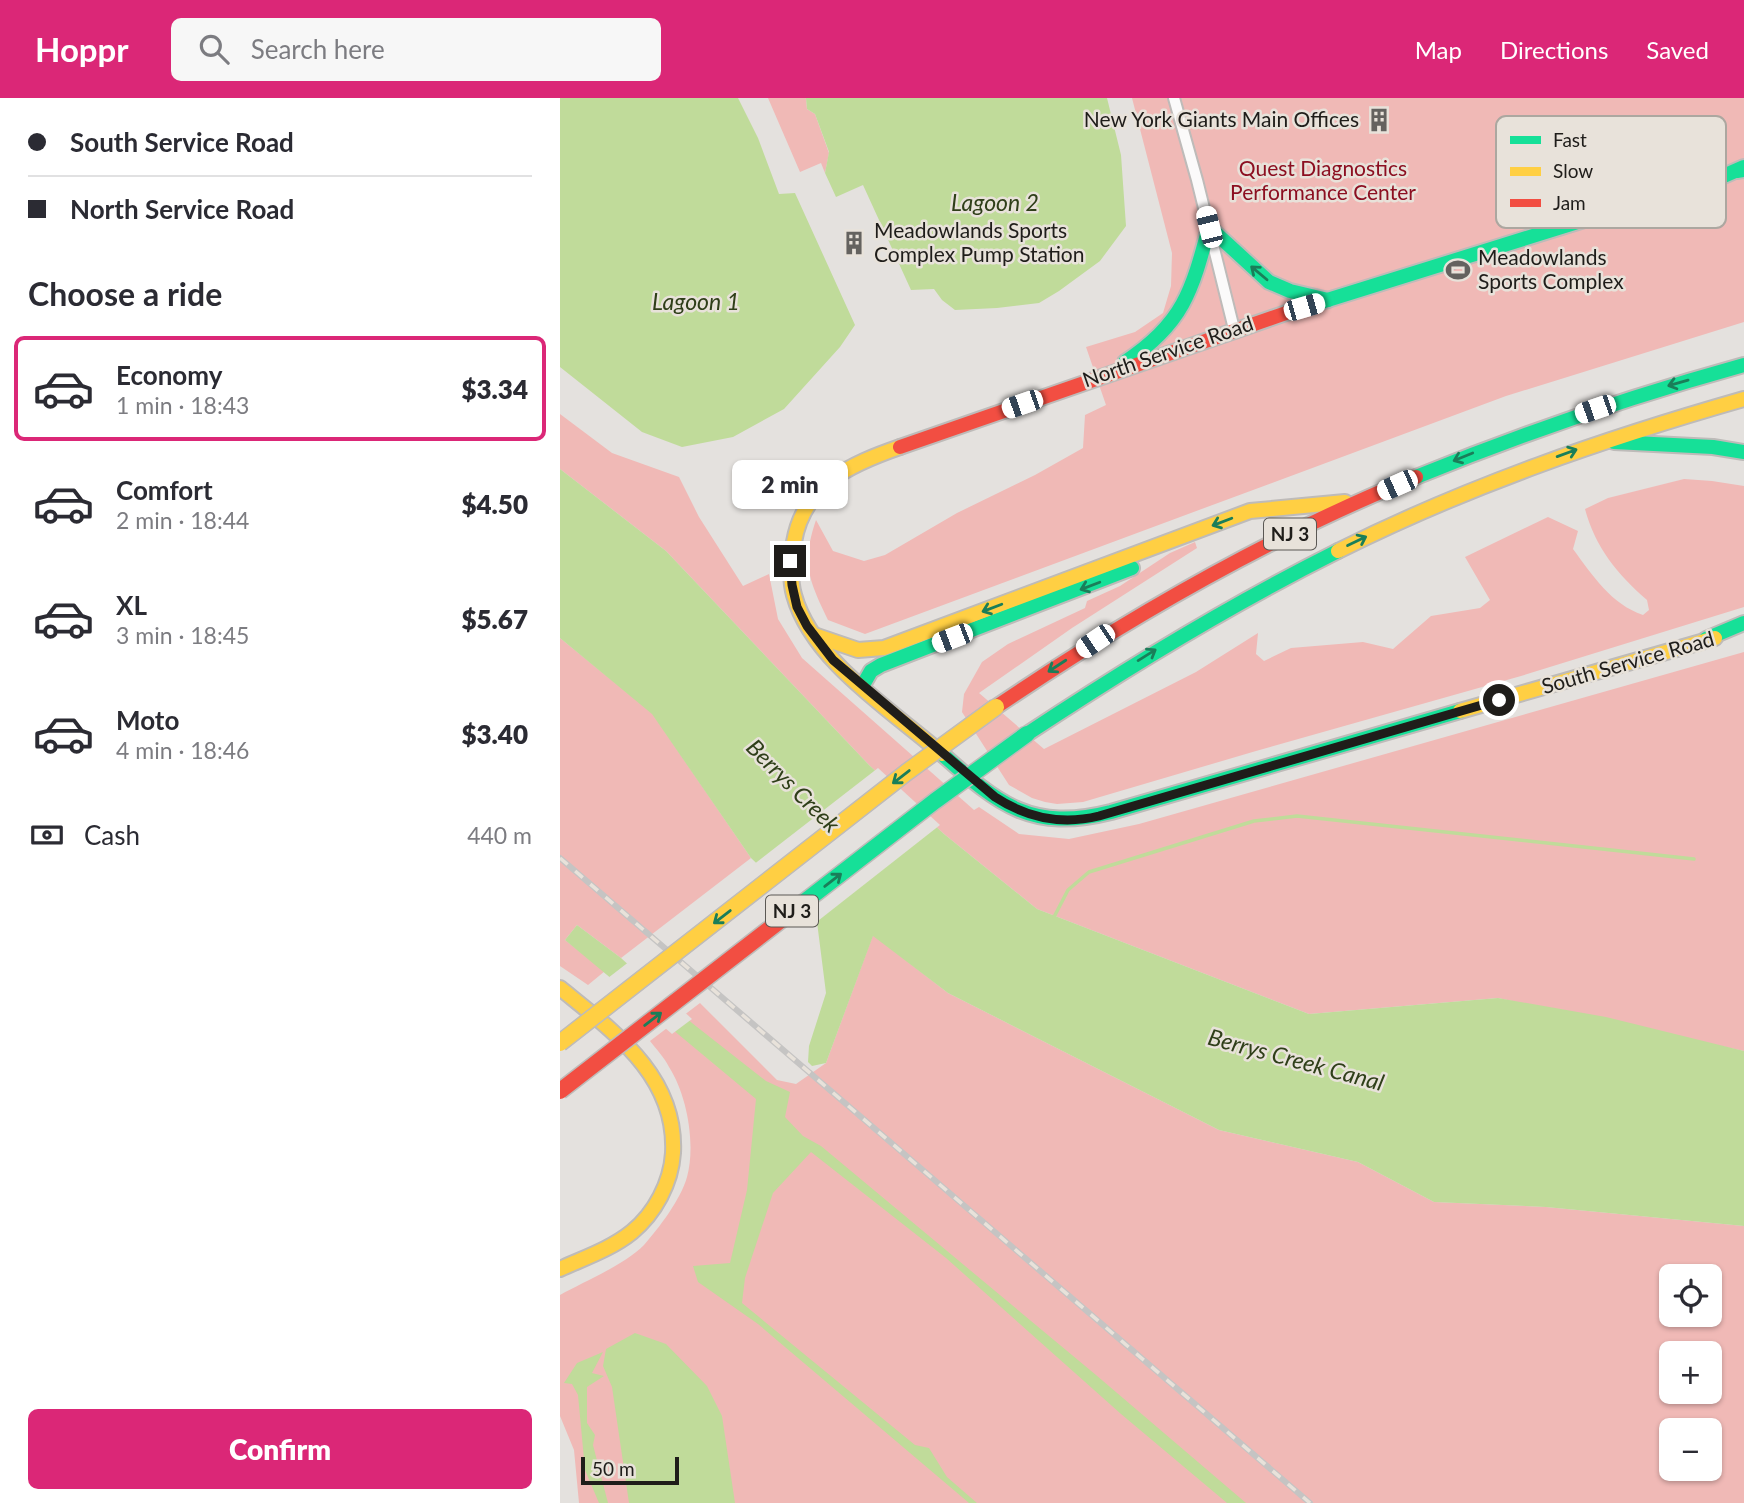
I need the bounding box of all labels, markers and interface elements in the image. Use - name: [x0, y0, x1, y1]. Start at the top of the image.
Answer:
- search box: [171, 18, 661, 81]
- text: Hoppr: [35, 29, 129, 69]
- icon: search: [195, 30, 233, 68]
- text: Search here: [251, 33, 385, 65]
- text: Map: [1415, 35, 1462, 64]
- text: Directions: [1500, 35, 1608, 64]
- text: Saved: [1646, 35, 1709, 64]
- place label: New York Giants Main Offices: [1084, 106, 1359, 131]
- building icon: New York Giants Main Offices: [1365, 106, 1393, 134]
- legend: [1496, 116, 1726, 228]
- text: South Service Road: [70, 126, 294, 158]
- text: Fast: [1553, 128, 1587, 151]
- park label: Quest Diagnostics Performance Center: [1230, 155, 1416, 204]
- text: Slow: [1553, 159, 1593, 182]
- water label: Lagoon 2: [951, 188, 1039, 216]
- text: Jam: [1553, 191, 1586, 214]
- text: North Service Road: [70, 193, 294, 225]
- car: [1194, 204, 1225, 250]
- place label: Meadowlands Sports Complex Pump Station: [874, 217, 1084, 266]
- building icon: Meadowlands Sports Complex Pump Station: [840, 229, 868, 257]
- place label: Meadowlands Sports Complex: [1478, 244, 1624, 293]
- sports icon: Meadowlands Sports Complex: [1444, 256, 1472, 284]
- one-way arrow: [1250, 266, 1268, 281]
- text: Choose a ride: [28, 274, 222, 313]
- water label: Lagoon 1: [652, 287, 740, 315]
- car: [1281, 291, 1328, 323]
- street label: North Service Road: [1079, 310, 1256, 391]
- icon: car: [32, 357, 95, 420]
- text: Economy: [116, 359, 222, 391]
- text: $3.34: [461, 373, 528, 405]
- one-way arrow: [1667, 378, 1689, 391]
- car: [999, 387, 1046, 421]
- text: 1 min · 18:43: [116, 391, 249, 419]
- car: [1572, 392, 1619, 426]
- one-way arrow: [1556, 446, 1578, 459]
- one-way arrow: [1453, 452, 1475, 465]
- callout: 2 min: [732, 460, 848, 508]
- car: [1374, 467, 1421, 503]
- text: 2 min: [761, 470, 819, 498]
- icon: car: [32, 472, 95, 535]
- text: Comfort: [116, 474, 213, 506]
- text: $4.50: [461, 488, 528, 520]
- text: 2 min · 18:44: [116, 506, 249, 534]
- one-way arrow: [1211, 516, 1233, 529]
- road number: NJ 3: [1264, 518, 1316, 550]
- one-way arrow: [1346, 534, 1367, 547]
- route end: [774, 545, 806, 577]
- one-way arrow: [1079, 581, 1101, 594]
- icon: car: [32, 587, 95, 650]
- text: XL: [116, 589, 147, 621]
- text: $5.67: [461, 603, 528, 635]
- one-way arrow: [982, 603, 1004, 615]
- text: 3 min · 18:45: [116, 621, 249, 649]
- car: [929, 621, 976, 655]
- car: [1072, 621, 1119, 661]
- street label: South Service Road: [1538, 625, 1717, 698]
- one-way arrow: [1136, 648, 1156, 662]
- one-way arrow: [1047, 659, 1067, 673]
- route start: [1483, 684, 1515, 716]
- icon: car: [32, 702, 95, 765]
- text: Moto: [116, 704, 179, 736]
- text: $3.40: [461, 718, 528, 750]
- water label: Berrys Creek: [741, 733, 847, 839]
- text: 4 min · 18:46: [116, 736, 249, 764]
- one-way arrow: [892, 770, 911, 785]
- icon: cash: [28, 816, 66, 854]
- text: Cash: [84, 819, 140, 851]
- text: 440 m: [467, 821, 532, 849]
- one-way arrow: [823, 872, 842, 887]
- road number: NJ 3: [766, 896, 818, 926]
- one-way arrow: [713, 909, 731, 924]
- one-way arrow: [643, 1011, 661, 1026]
- water label: Berrys Creek Canal: [1205, 1022, 1387, 1096]
- map controls: [1659, 1264, 1722, 1481]
- button: locate: [1659, 1264, 1722, 1327]
- button: +: [1659, 1341, 1722, 1404]
- button: Confirm: [28, 1409, 532, 1489]
- button: −: [1659, 1418, 1722, 1481]
- scale bar: [581, 1454, 679, 1486]
- text: 50 m: [592, 1457, 635, 1480]

